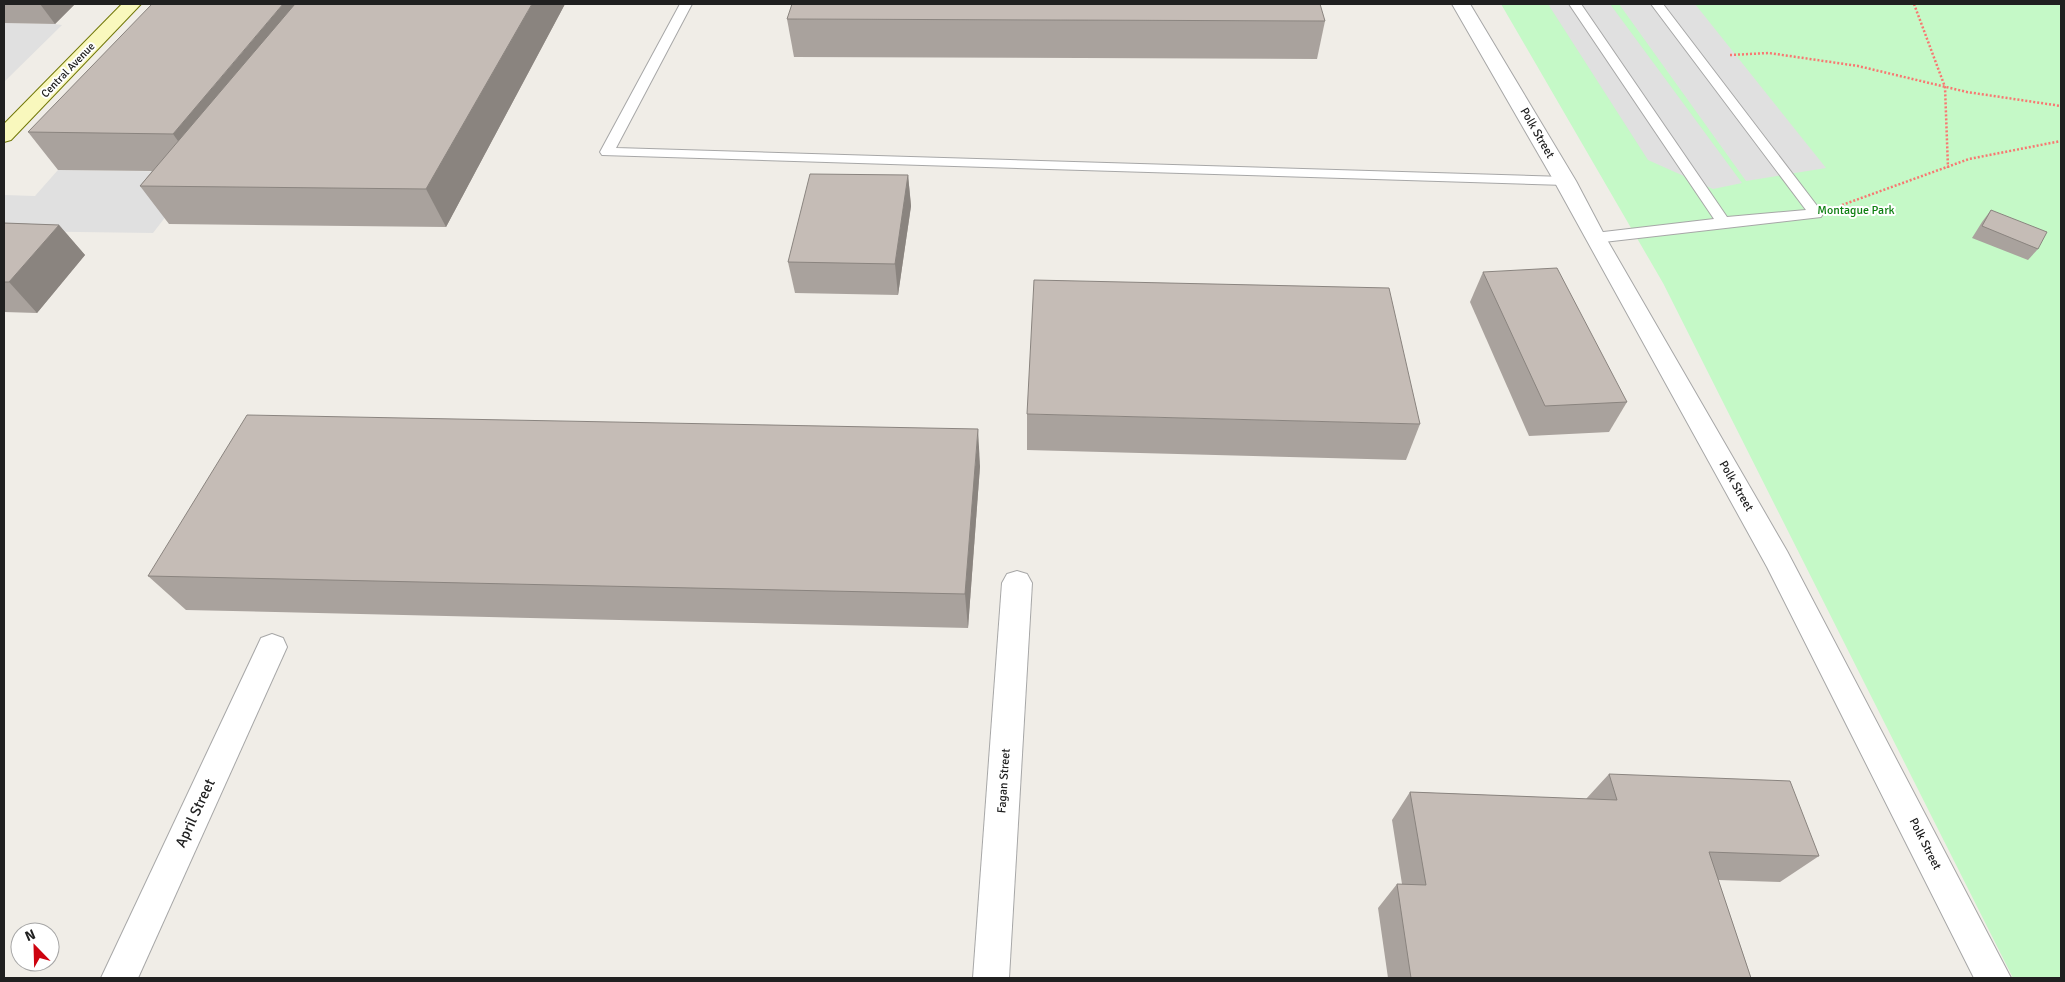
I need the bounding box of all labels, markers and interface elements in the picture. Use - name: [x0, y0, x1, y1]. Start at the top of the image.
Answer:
- street label: Central Avenue: [38, 40, 98, 100]
- street label: Polk Street: [1516, 105, 1558, 161]
- park label: Montague Park: [1817, 203, 1895, 218]
- street label: Polk Street: [1715, 458, 1757, 514]
- street label: Fagan Street: [994, 748, 1014, 814]
- street label: April Street: [171, 776, 219, 850]
- street label: Polk Street: [1906, 816, 1944, 872]
- north arrow: [10, 922, 60, 972]
- text: N: [22, 926, 38, 945]

